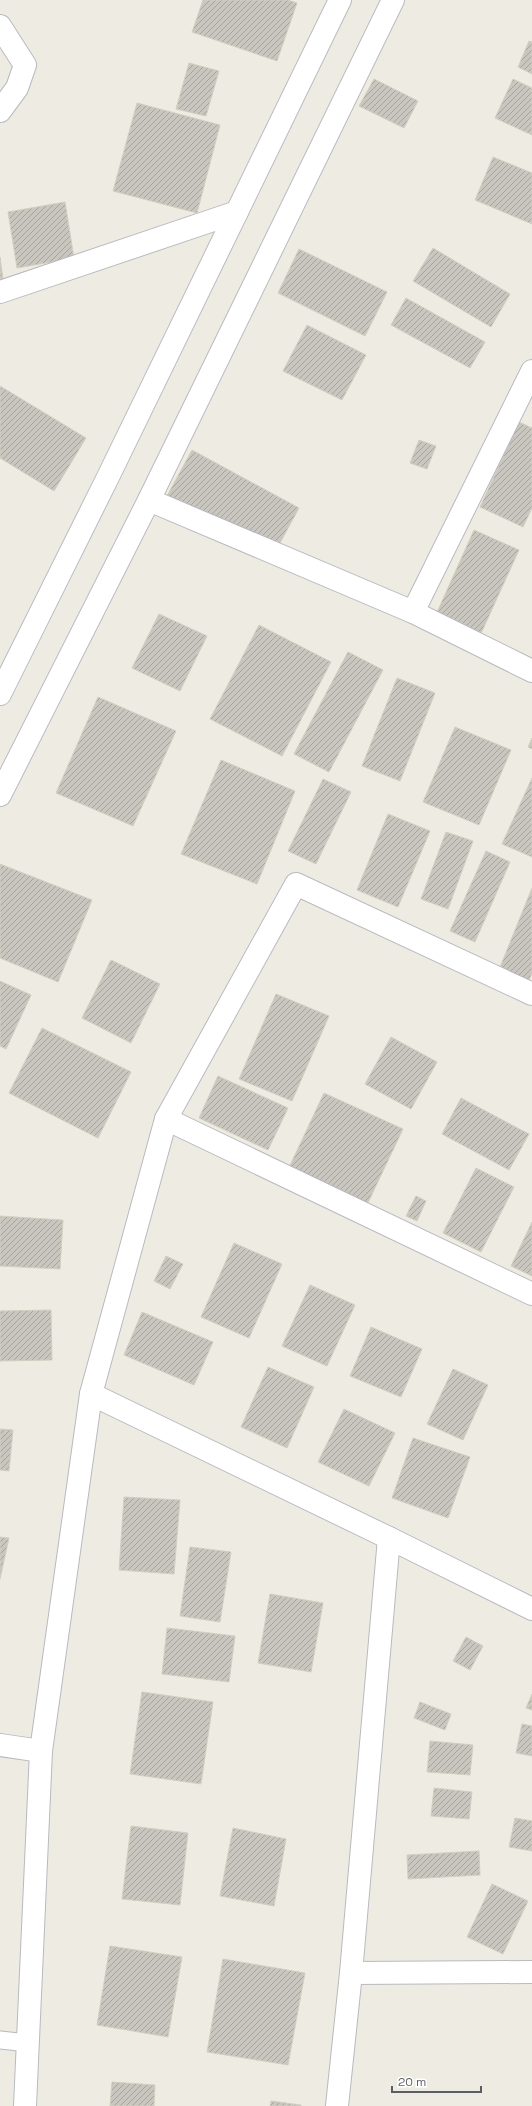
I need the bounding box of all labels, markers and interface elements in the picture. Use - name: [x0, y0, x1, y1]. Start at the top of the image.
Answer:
- scale bar: [392, 2068, 481, 2094]
- text: 20 m: [398, 2074, 426, 2090]

